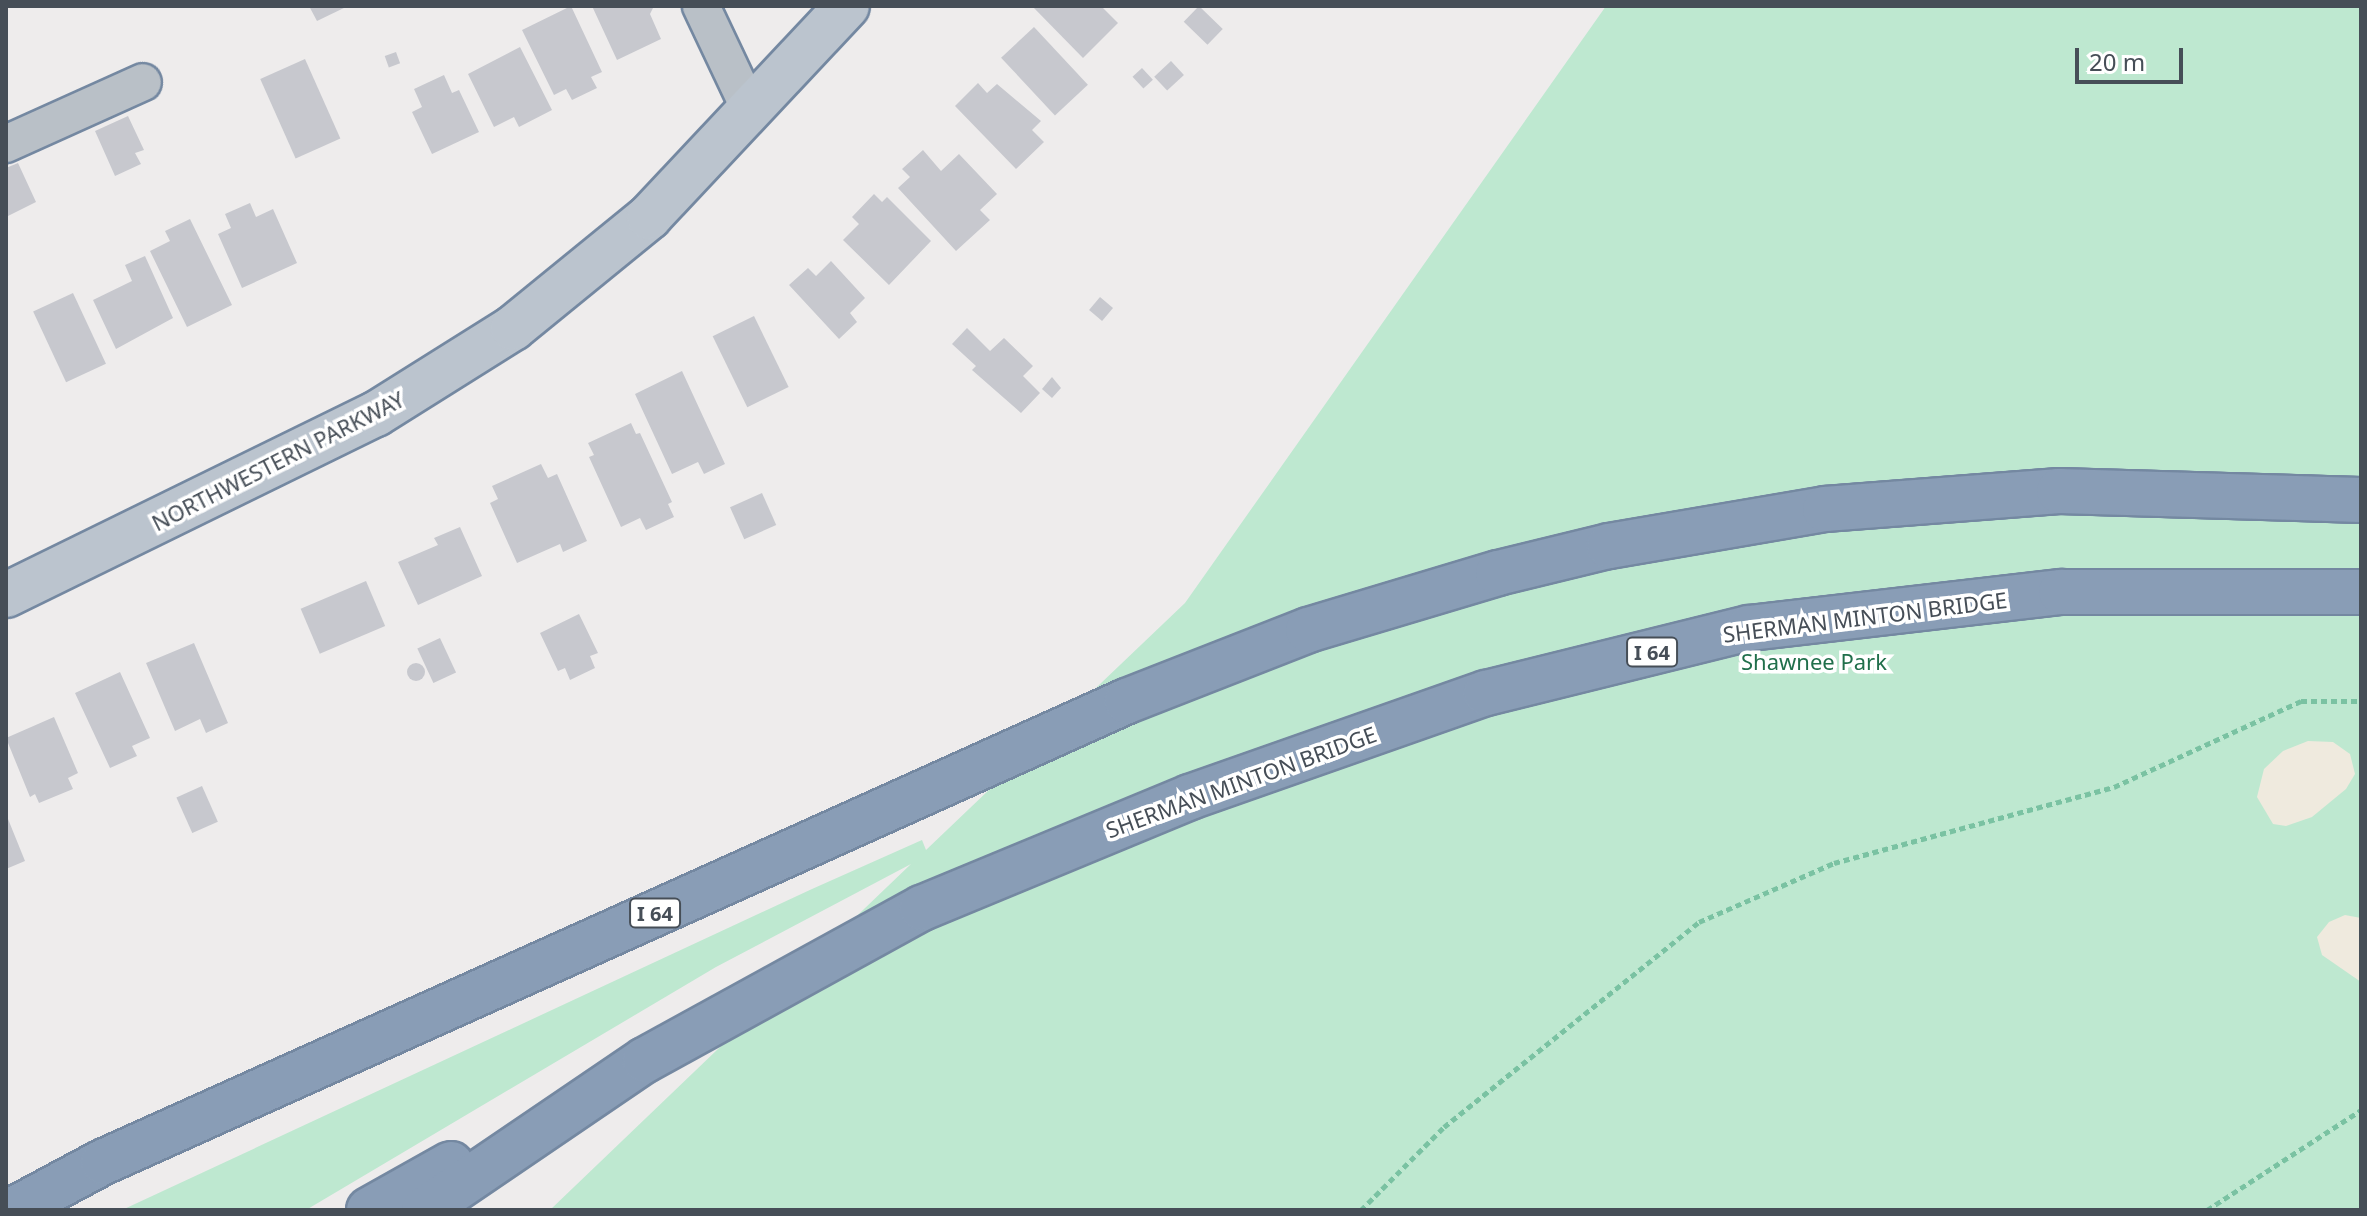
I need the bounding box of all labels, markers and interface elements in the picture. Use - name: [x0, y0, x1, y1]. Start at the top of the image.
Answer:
- scale bar: [2079, 32, 2187, 82]
- text: 20 m: [2089, 45, 2145, 78]
- street label: NORTHWESTERN PARKWAY: [147, 386, 409, 536]
- street label: SHERMAN MINTON BRIDGE: [1721, 586, 2009, 648]
- road number: I 64: [1626, 636, 1678, 668]
- park label: Shawnee Park: [1741, 649, 1887, 675]
- street label: SHERMAN MINTON BRIDGE: [1102, 721, 1380, 843]
- road number: I 64: [629, 897, 681, 929]

